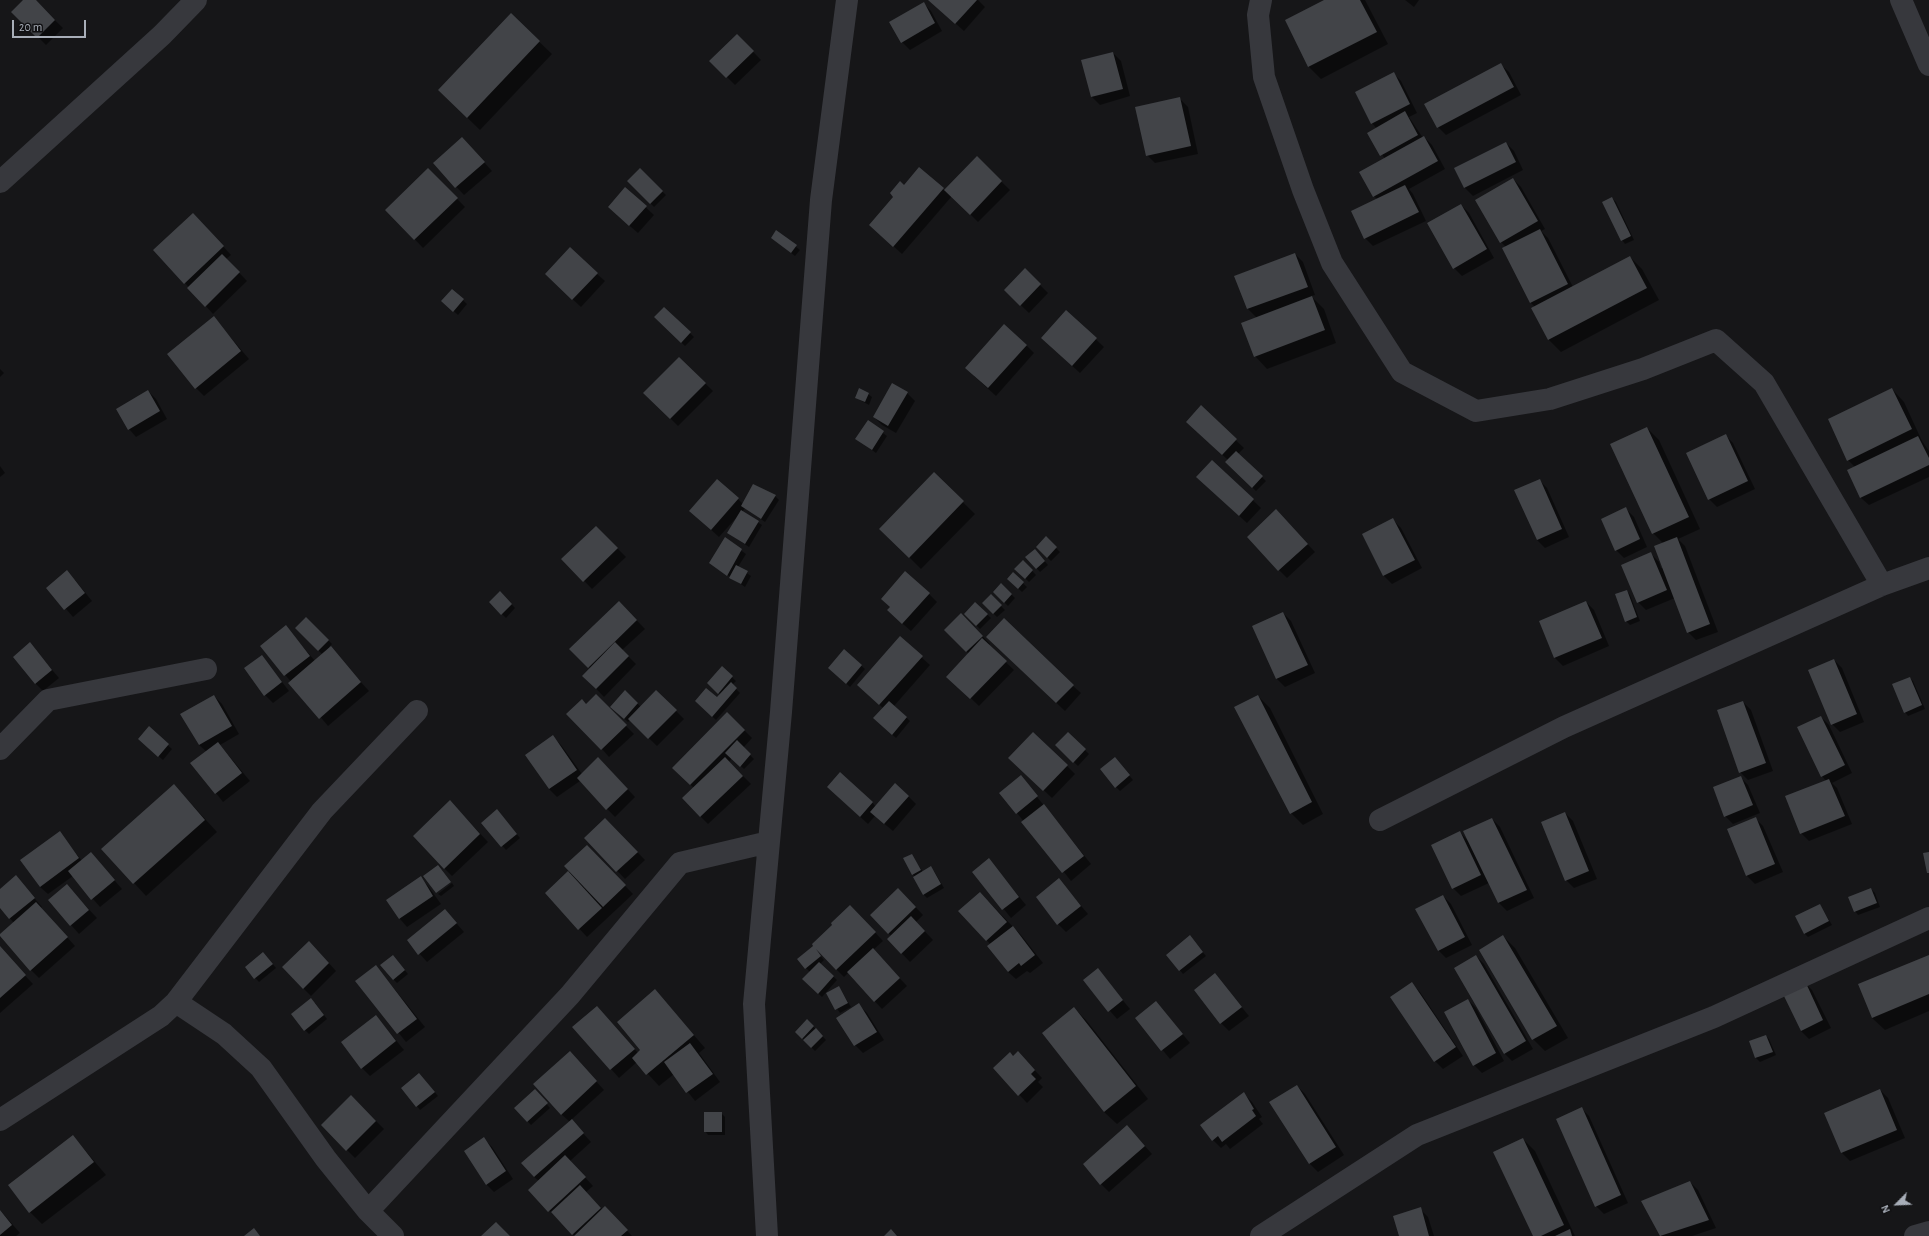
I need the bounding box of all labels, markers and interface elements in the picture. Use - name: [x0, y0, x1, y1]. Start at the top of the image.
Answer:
- scale bar: [14, 12, 88, 38]
- text: 20 m: [19, 21, 42, 33]
- north arrow: [1877, 1184, 1917, 1224]
- text: N: [1879, 1203, 1892, 1215]

